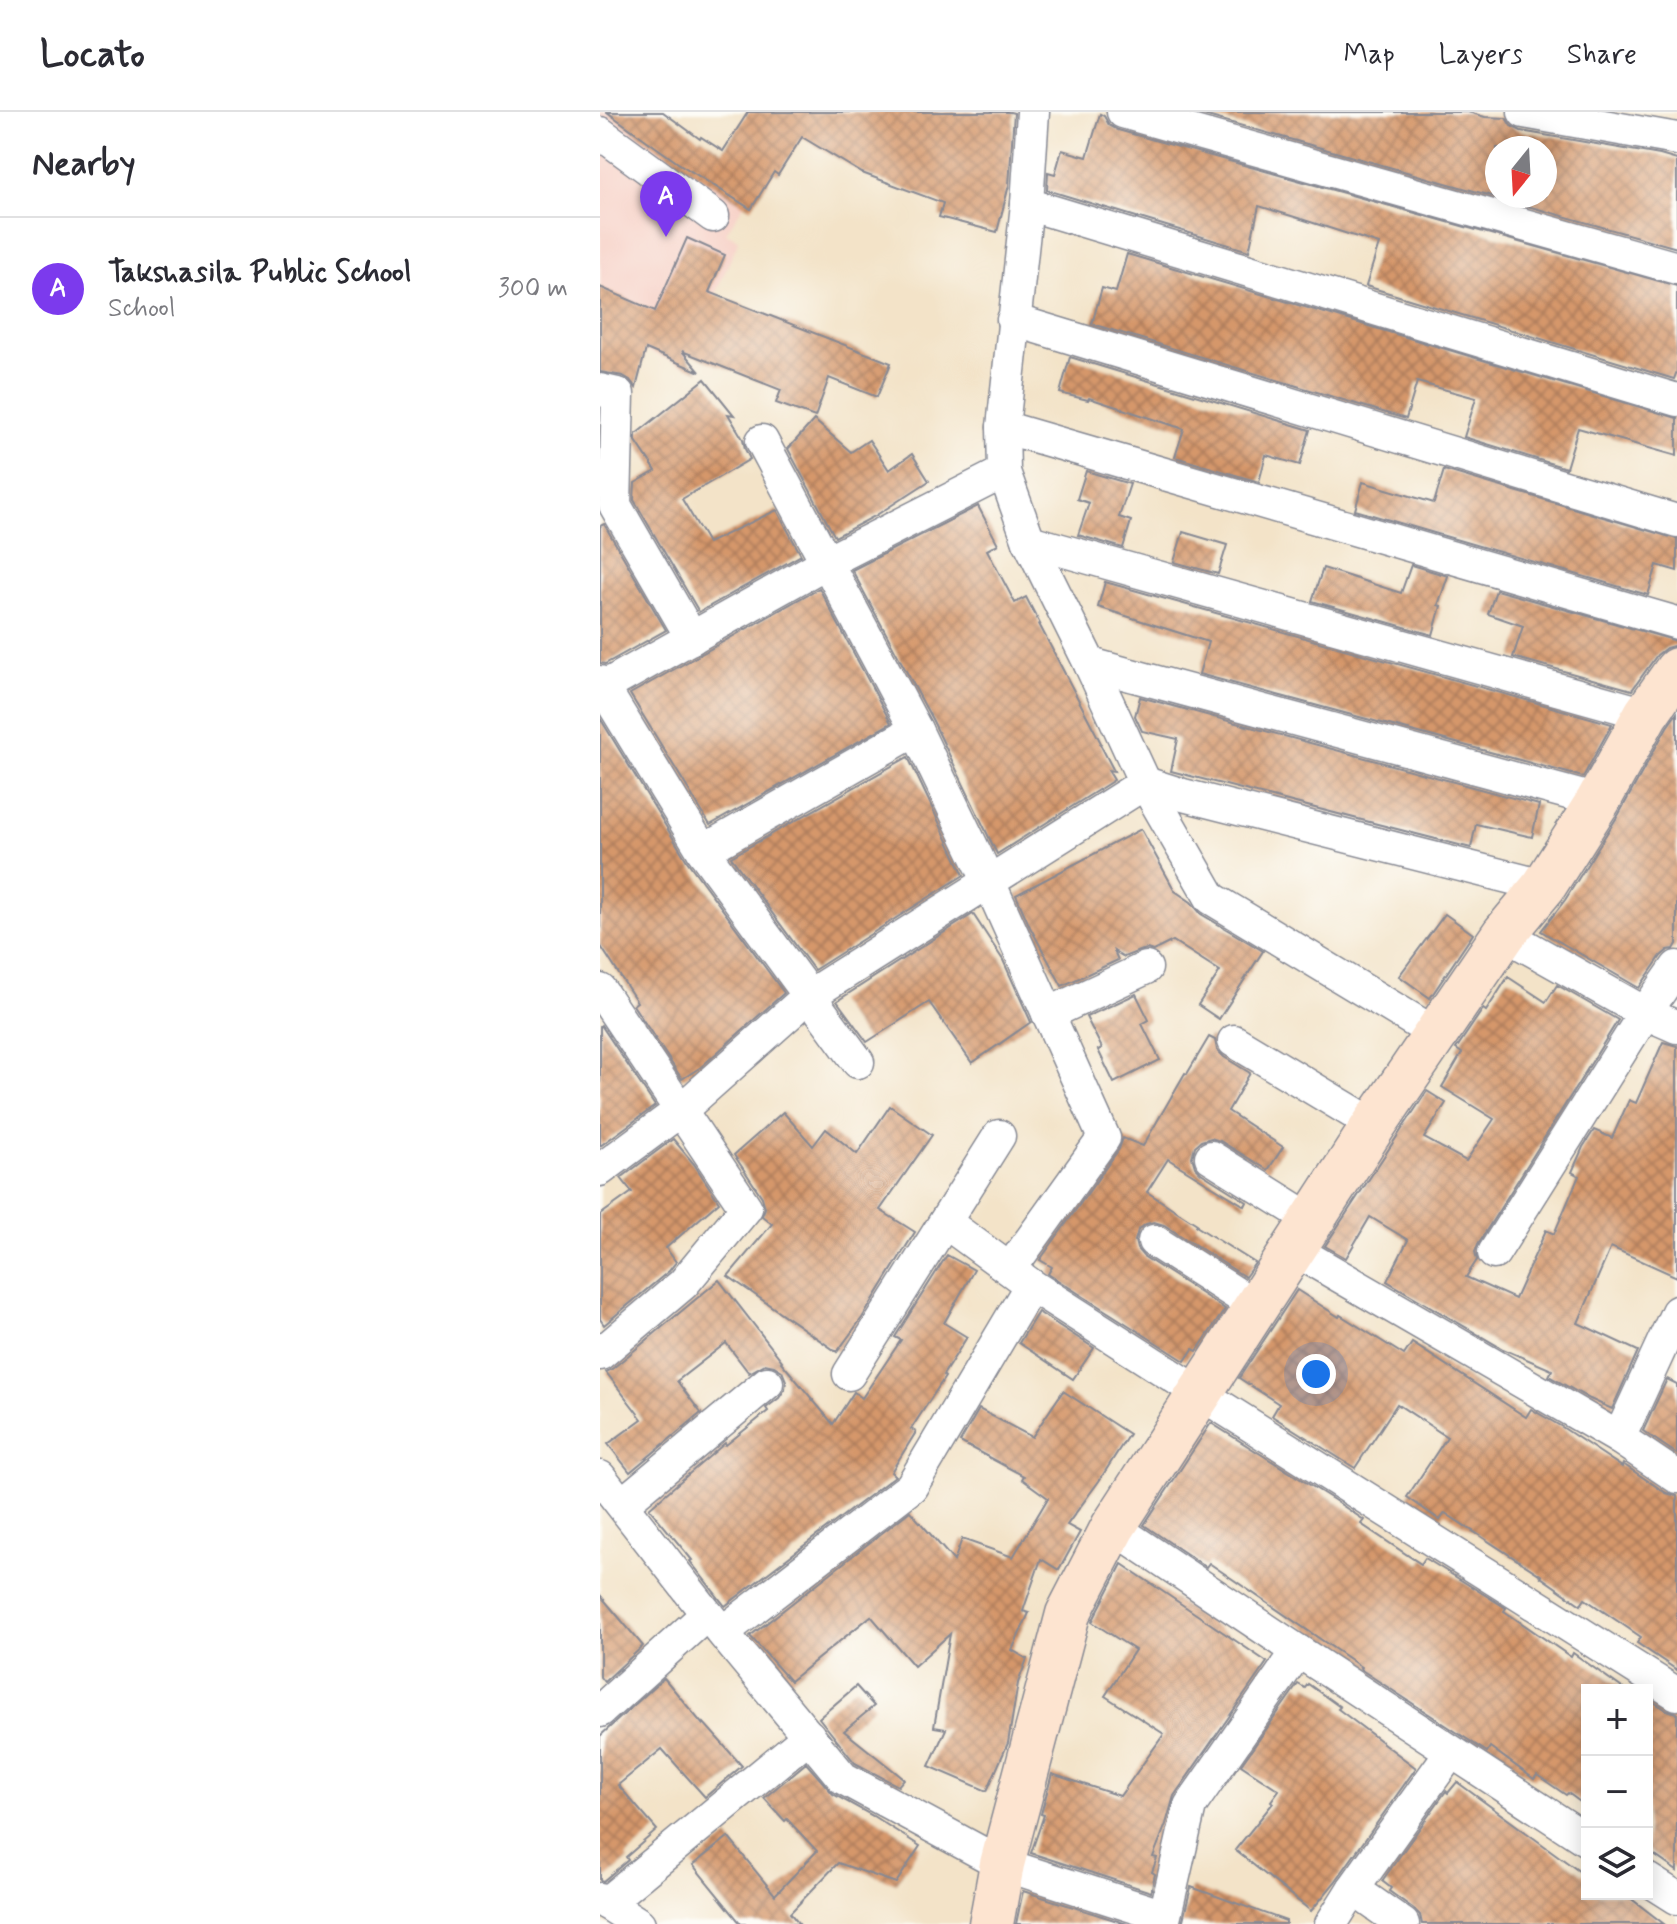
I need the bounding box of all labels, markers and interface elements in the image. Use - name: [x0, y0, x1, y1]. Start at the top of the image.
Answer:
- text: Locato: [40, 31, 145, 80]
- text: Map: [1344, 37, 1395, 74]
- text: Layers: [1439, 37, 1523, 74]
- text: Share: [1567, 37, 1637, 74]
- north arrow: [1485, 136, 1557, 208]
- text: Nearby: [32, 142, 136, 187]
- pin: A: [640, 171, 692, 237]
- text: Takshasila Public School: [108, 253, 412, 292]
- text: A: [49, 272, 67, 306]
- text: 300 m: [498, 272, 568, 306]
- text: School: [108, 292, 175, 326]
- your location: [1296, 1354, 1336, 1394]
- map controls: [1581, 1684, 1653, 1900]
- button: +: [1581, 1684, 1653, 1756]
- button: −: [1581, 1756, 1653, 1828]
- button: layers: [1581, 1828, 1653, 1900]

